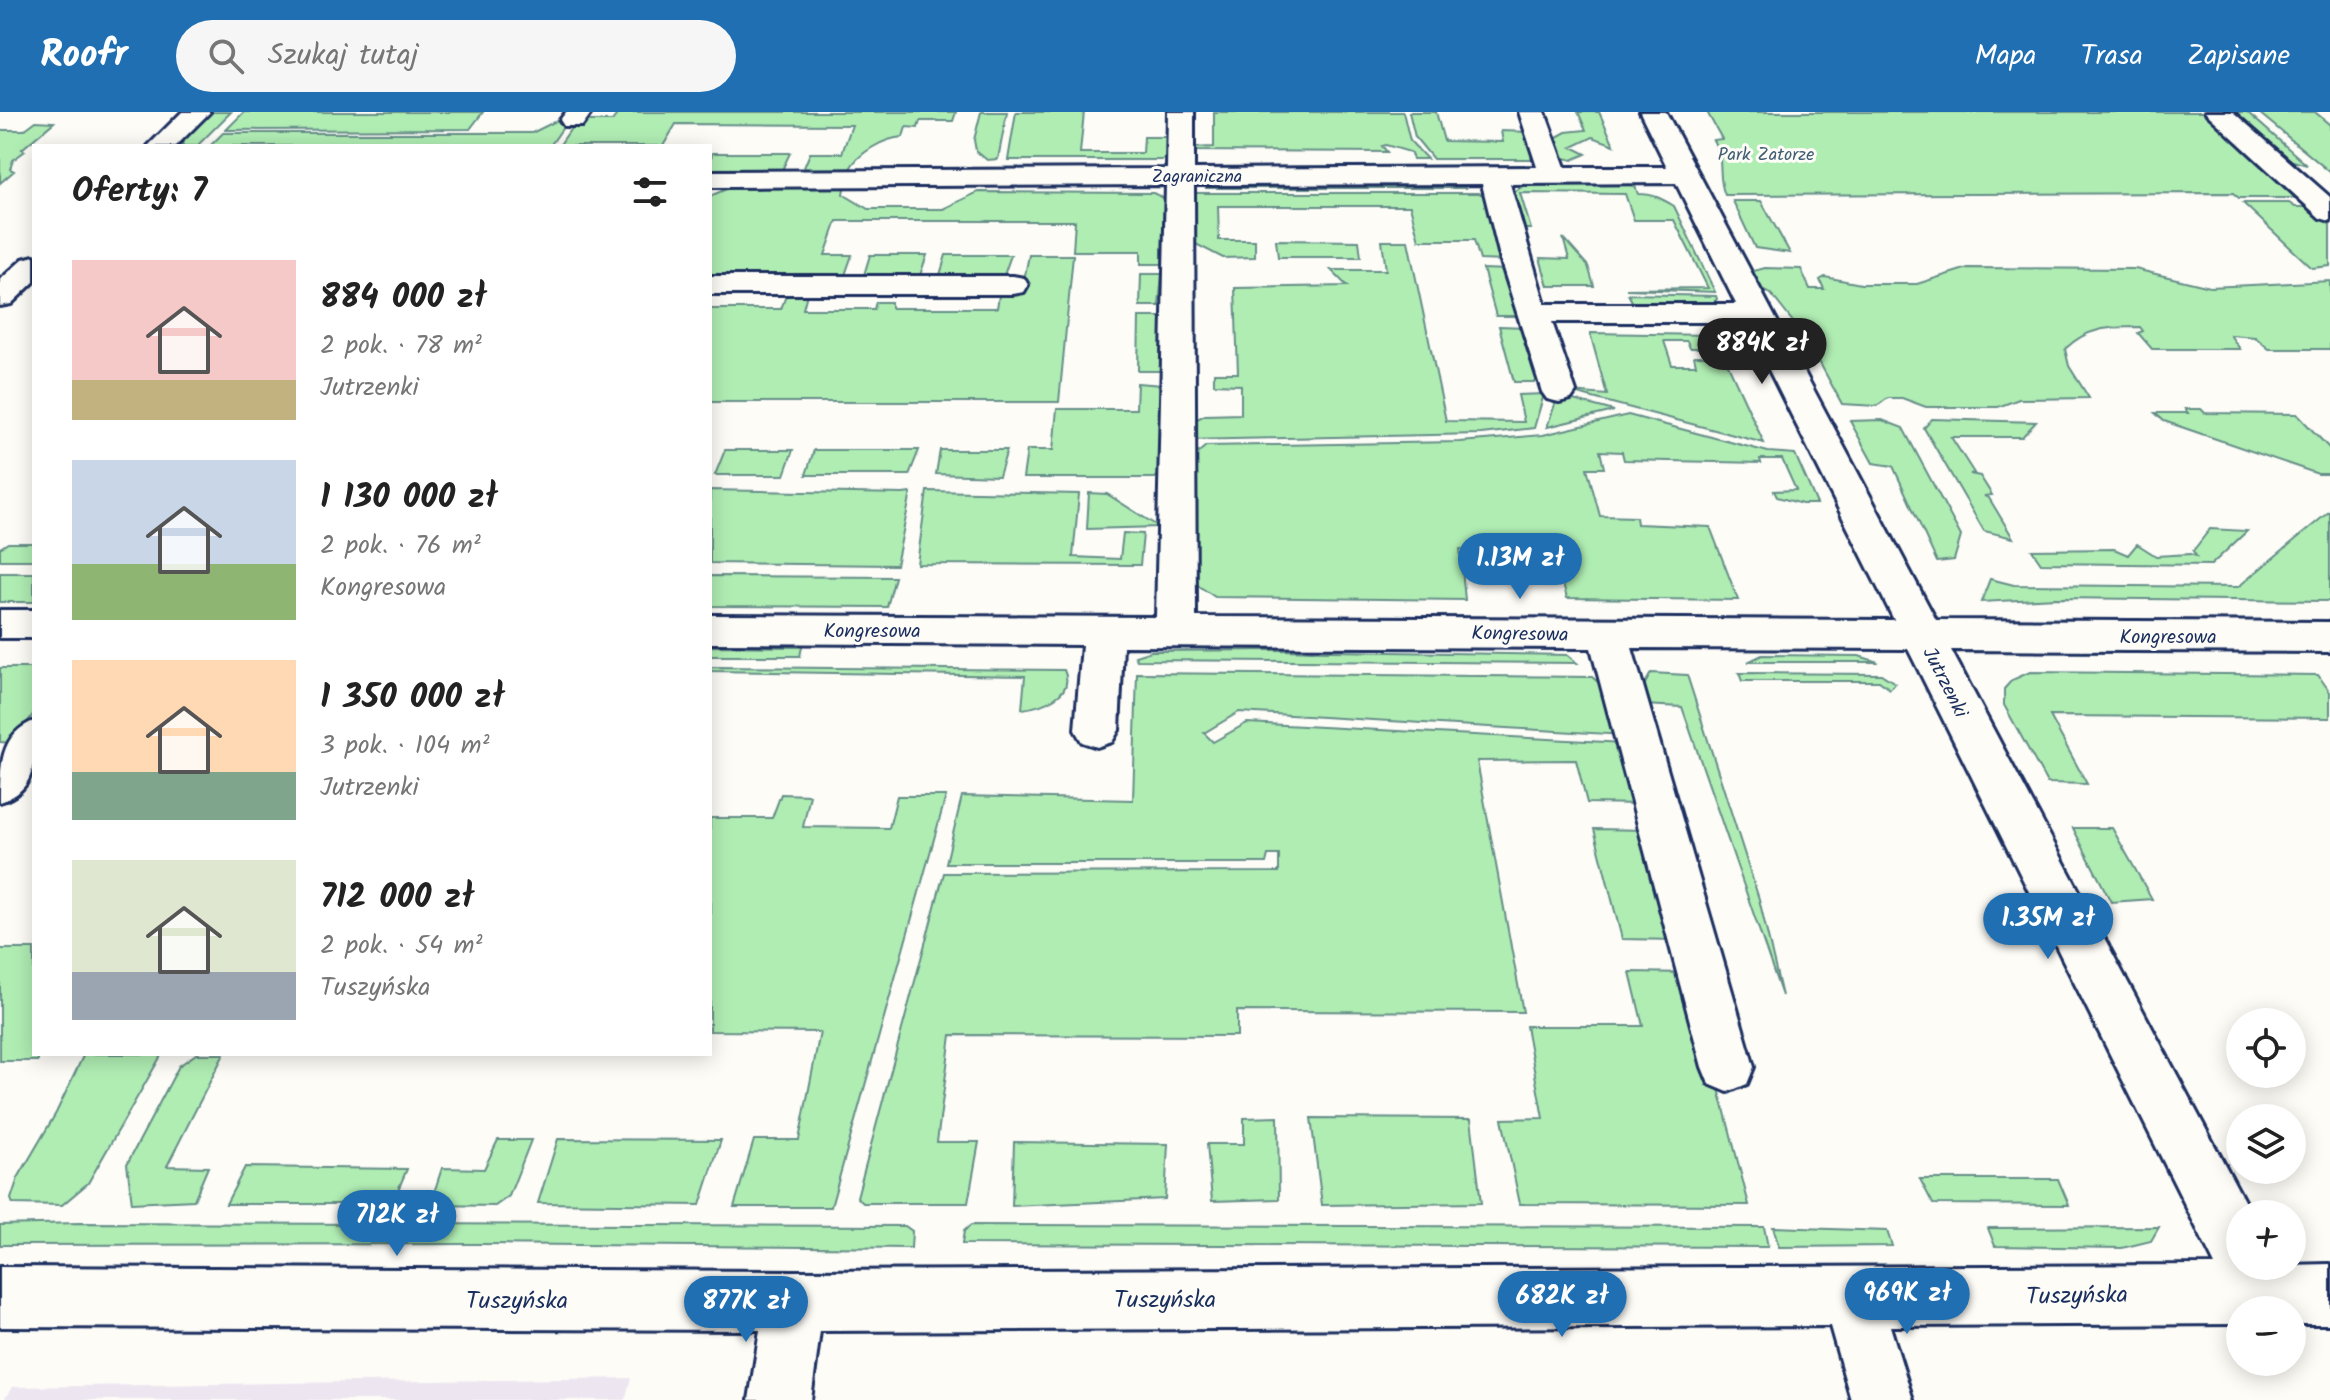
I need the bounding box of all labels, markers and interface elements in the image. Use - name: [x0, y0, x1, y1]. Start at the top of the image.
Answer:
- search box: [176, 20, 736, 92]
- text: Roofr: [40, 26, 128, 86]
- text: Szukaj tutaj: [268, 32, 418, 80]
- icon: search: [204, 34, 248, 78]
- text: Mapa: [1975, 34, 2036, 79]
- text: Trasa: [2080, 34, 2143, 79]
- text: Zapisane: [2187, 34, 2290, 79]
- park label: Park Zatorze: [1718, 141, 1814, 170]
- street label: Zagraniczna: [1152, 163, 1242, 192]
- text: Oferty: 7: [72, 165, 207, 219]
- icon: filters: [628, 170, 672, 214]
- text: 884 000 zł: [320, 271, 487, 325]
- icon: home: [136, 292, 232, 388]
- pin: 884K zł: [1688, 318, 1836, 386]
- text: 884K zł: [1716, 323, 1808, 365]
- text: 2 pok. · 78 m²: [320, 325, 482, 367]
- text: Jutrzenki: [320, 367, 419, 409]
- text: 1 130 000 zł: [320, 471, 498, 525]
- icon: home: [136, 492, 232, 588]
- text: 2 pok. · 76 m²: [320, 525, 481, 567]
- pin: 1.13M zł: [1437, 533, 1603, 601]
- text: 1.13M zł: [1476, 538, 1564, 580]
- text: Kongresowa: [320, 567, 446, 609]
- street label: Kongresowa: [823, 616, 921, 648]
- street label: Kongresowa: [1471, 618, 1569, 652]
- street label: Kongresowa: [2119, 622, 2217, 654]
- street label: Jutrzenki: [1913, 642, 1976, 725]
- text: 1 350 000 zł: [320, 671, 504, 725]
- icon: home: [136, 692, 232, 788]
- text: 3 pok. · 104 m²: [320, 725, 489, 767]
- text: Jutrzenki: [320, 767, 419, 809]
- text: 712 000 zł: [320, 871, 474, 925]
- icon: home: [136, 892, 232, 988]
- pin: 1.35M zł: [1965, 893, 2131, 961]
- text: 1.35M zł: [2001, 898, 2095, 940]
- text: 2 pok. · 54 m²: [320, 925, 483, 967]
- text: Tuszyńska: [320, 967, 430, 1009]
- map controls: [2226, 1008, 2306, 1376]
- button: locate: [2226, 1008, 2306, 1088]
- button: layers: [2226, 1104, 2306, 1184]
- pin: 712K zł: [323, 1190, 471, 1258]
- text: 712K zł: [355, 1195, 439, 1237]
- button: +: [2226, 1200, 2306, 1280]
- pin: 969K zł: [1833, 1268, 1981, 1336]
- pin: 682K zł: [1488, 1271, 1636, 1339]
- text: 969K zł: [1863, 1273, 1951, 1315]
- pin: 877K zł: [672, 1276, 820, 1344]
- text: 682K zł: [1516, 1276, 1608, 1318]
- street label: Tuszyńska: [2026, 1276, 2128, 1317]
- text: 877K zł: [702, 1281, 790, 1323]
- street label: Tuszyńska: [1114, 1281, 1216, 1320]
- street label: Tuszyńska: [466, 1282, 568, 1321]
- button: −: [2226, 1296, 2306, 1376]

